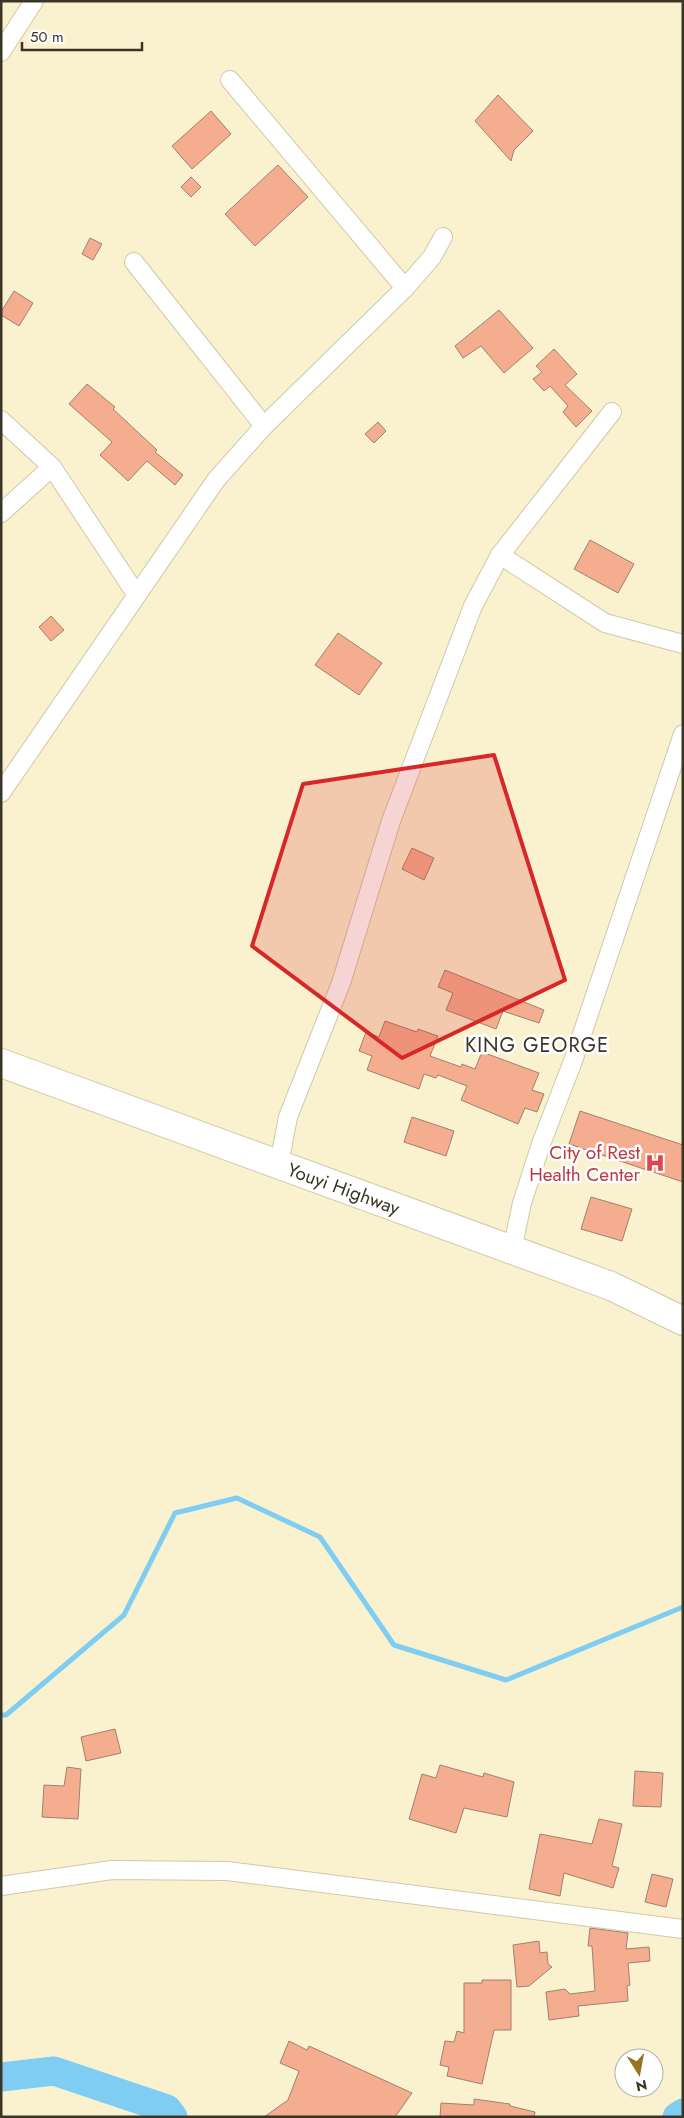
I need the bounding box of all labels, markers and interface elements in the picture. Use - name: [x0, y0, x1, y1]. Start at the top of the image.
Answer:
- scale bar: [22, 20, 142, 52]
- text: 50 m: [30, 26, 64, 48]
- district label: KING GEORGE: [465, 1031, 609, 1060]
- place label: City of Rest Health Center: [529, 1139, 640, 1188]
- hospital icon: City of Rest Health Center: [644, 1152, 666, 1174]
- street label: Youyi Highway: [284, 1156, 404, 1222]
- north arrow: [614, 2048, 664, 2098]
- text: N: [634, 2075, 649, 2097]

